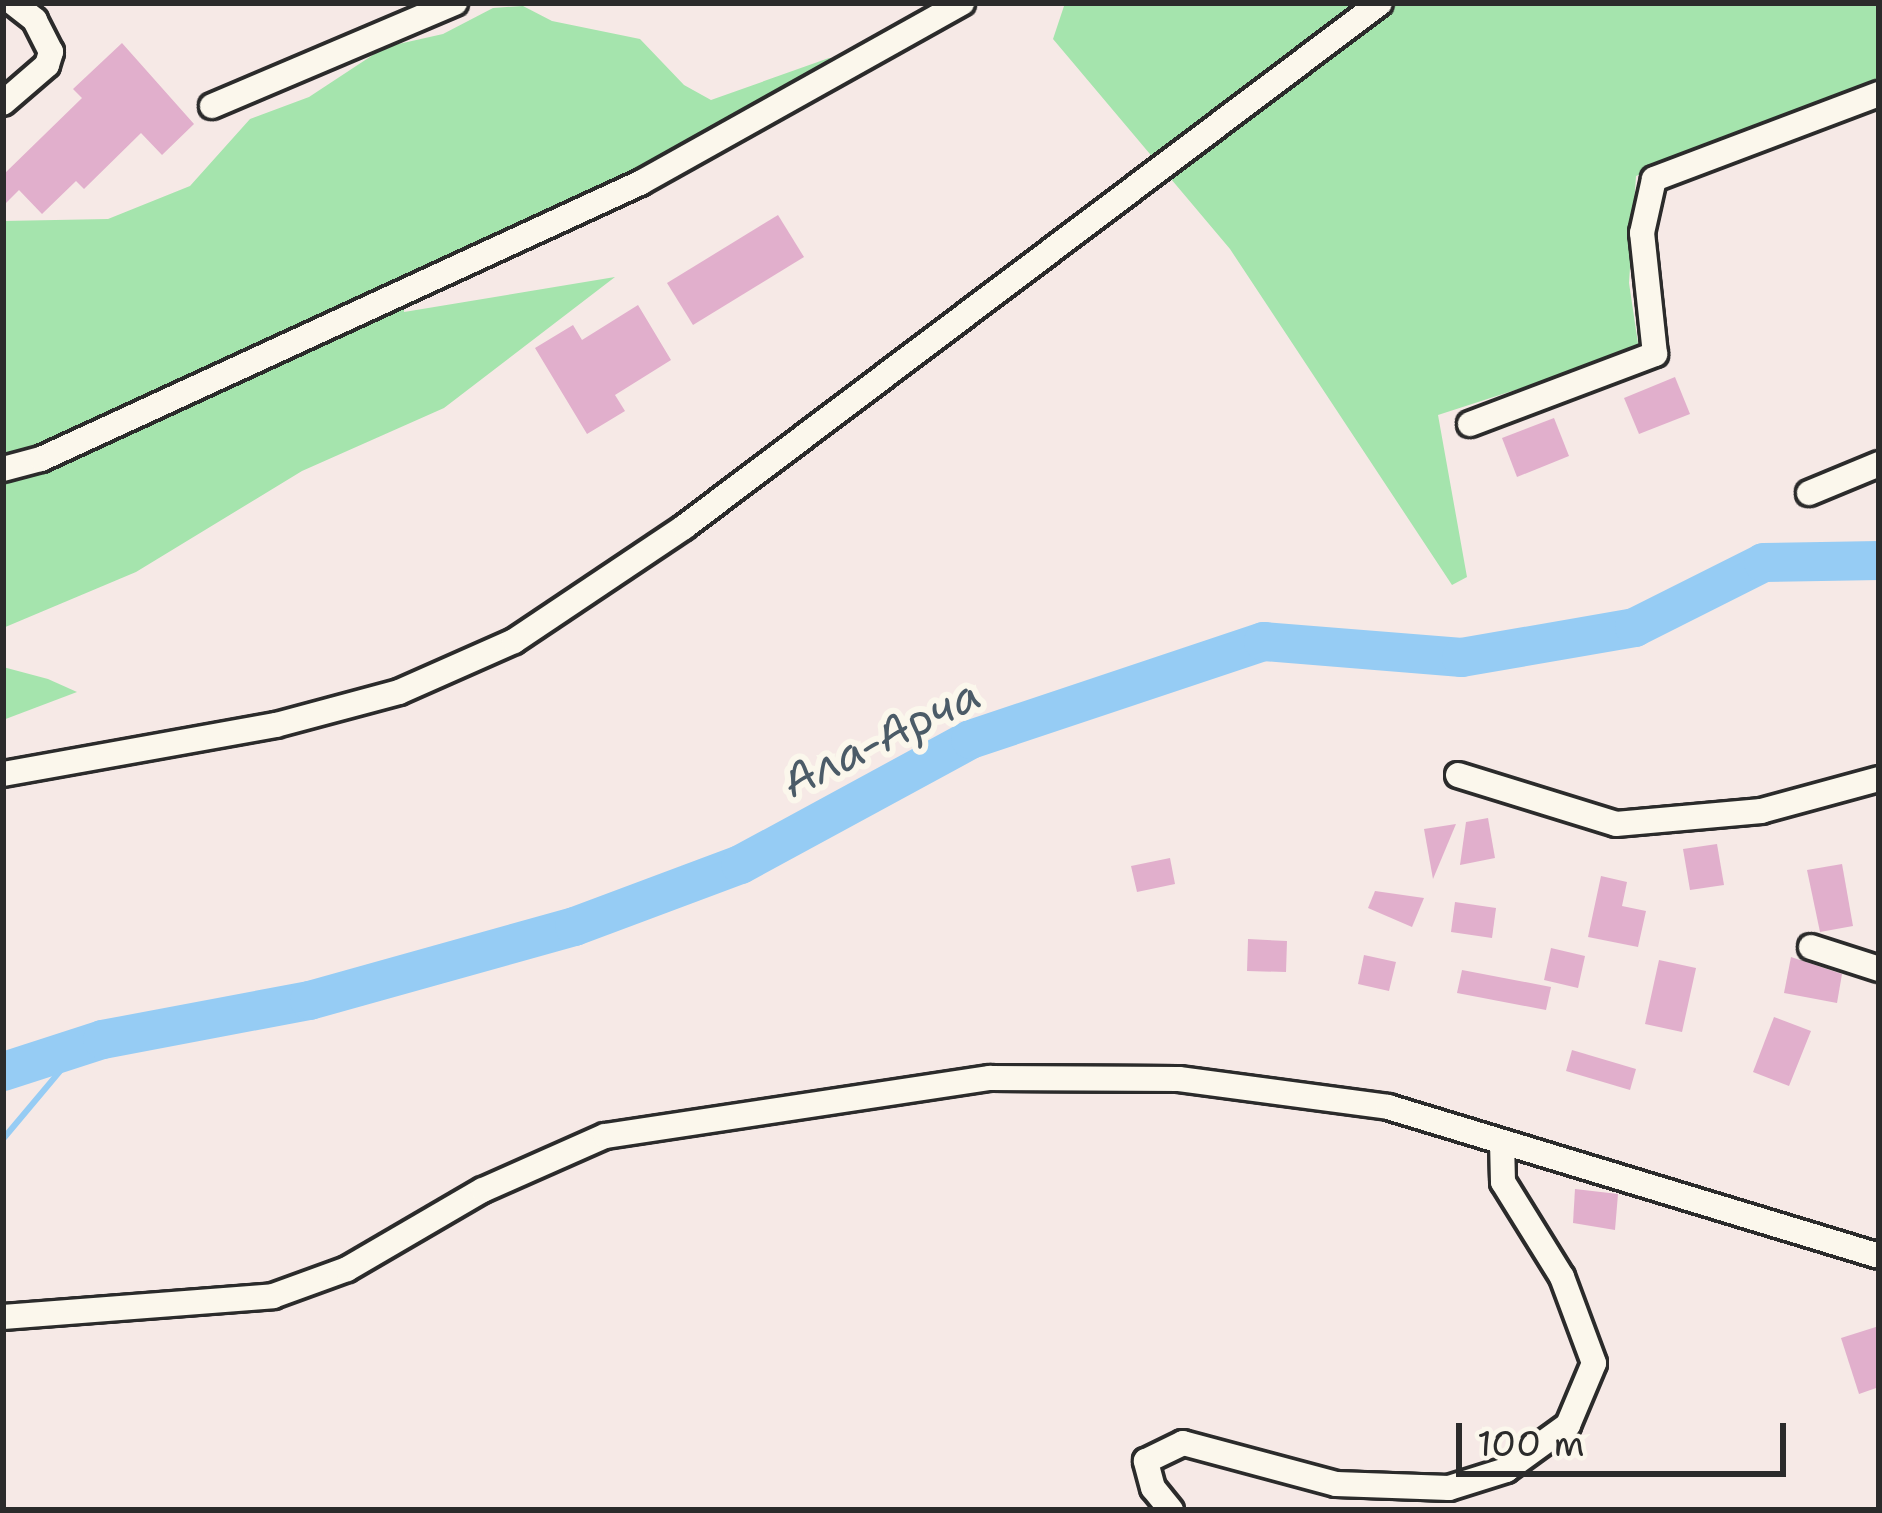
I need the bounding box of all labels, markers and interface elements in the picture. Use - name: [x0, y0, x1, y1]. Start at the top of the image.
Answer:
- water label: Ала-Арча: [773, 667, 989, 809]
- scale bar: [1462, 1399, 1792, 1473]
- text: 100 m: [1477, 1419, 1585, 1468]

